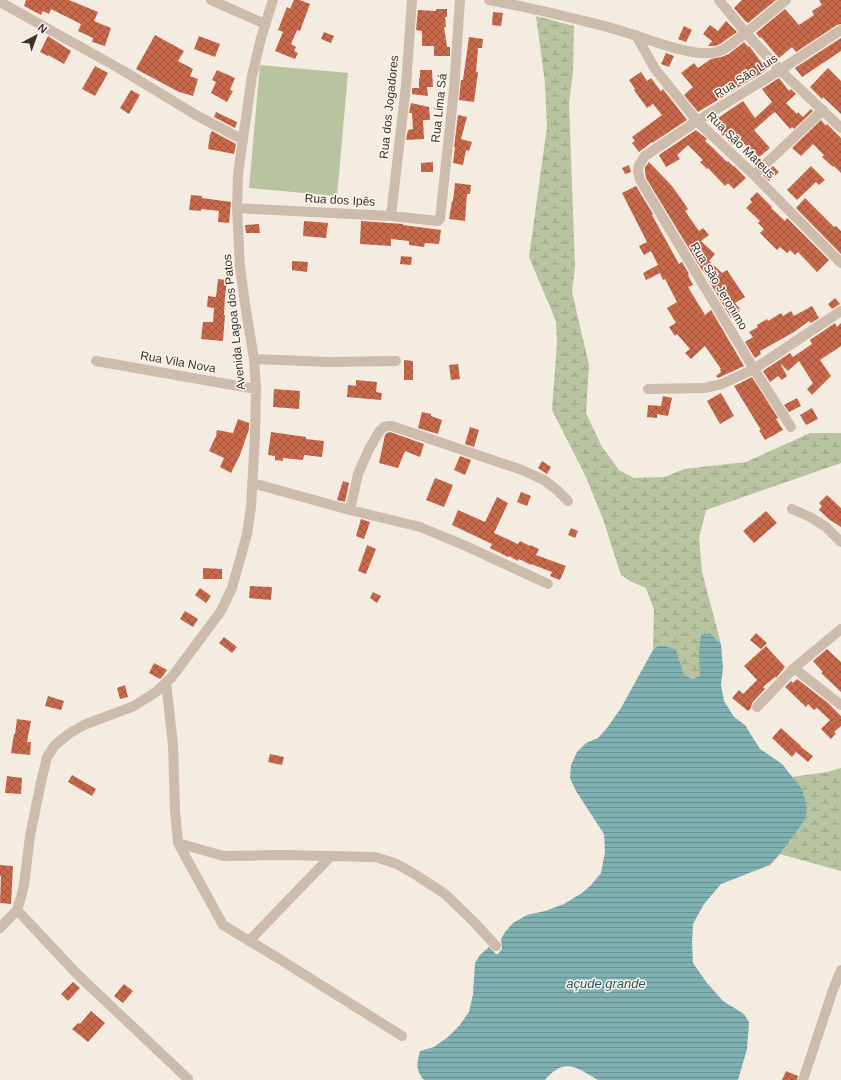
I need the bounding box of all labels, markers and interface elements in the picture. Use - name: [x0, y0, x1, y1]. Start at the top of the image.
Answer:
- north arrow: [16, 16, 56, 56]
- text: N: [36, 21, 50, 36]
- street label: Rua São Luis: [712, 51, 780, 101]
- street label: Rua dos Jogadores: [377, 55, 401, 159]
- street label: Rua Lima Sá: [428, 72, 450, 143]
- street label: Rua São Mateus: [704, 109, 778, 181]
- street label: Rua dos Ipês: [304, 191, 376, 209]
- street label: Rua São Jeronimo: [687, 240, 751, 332]
- street label: Avenida Lagoa dos Patos: [220, 253, 248, 391]
- street label: Rua Vila Nova: [139, 348, 217, 376]
- water label: açude grande: [566, 976, 646, 991]

